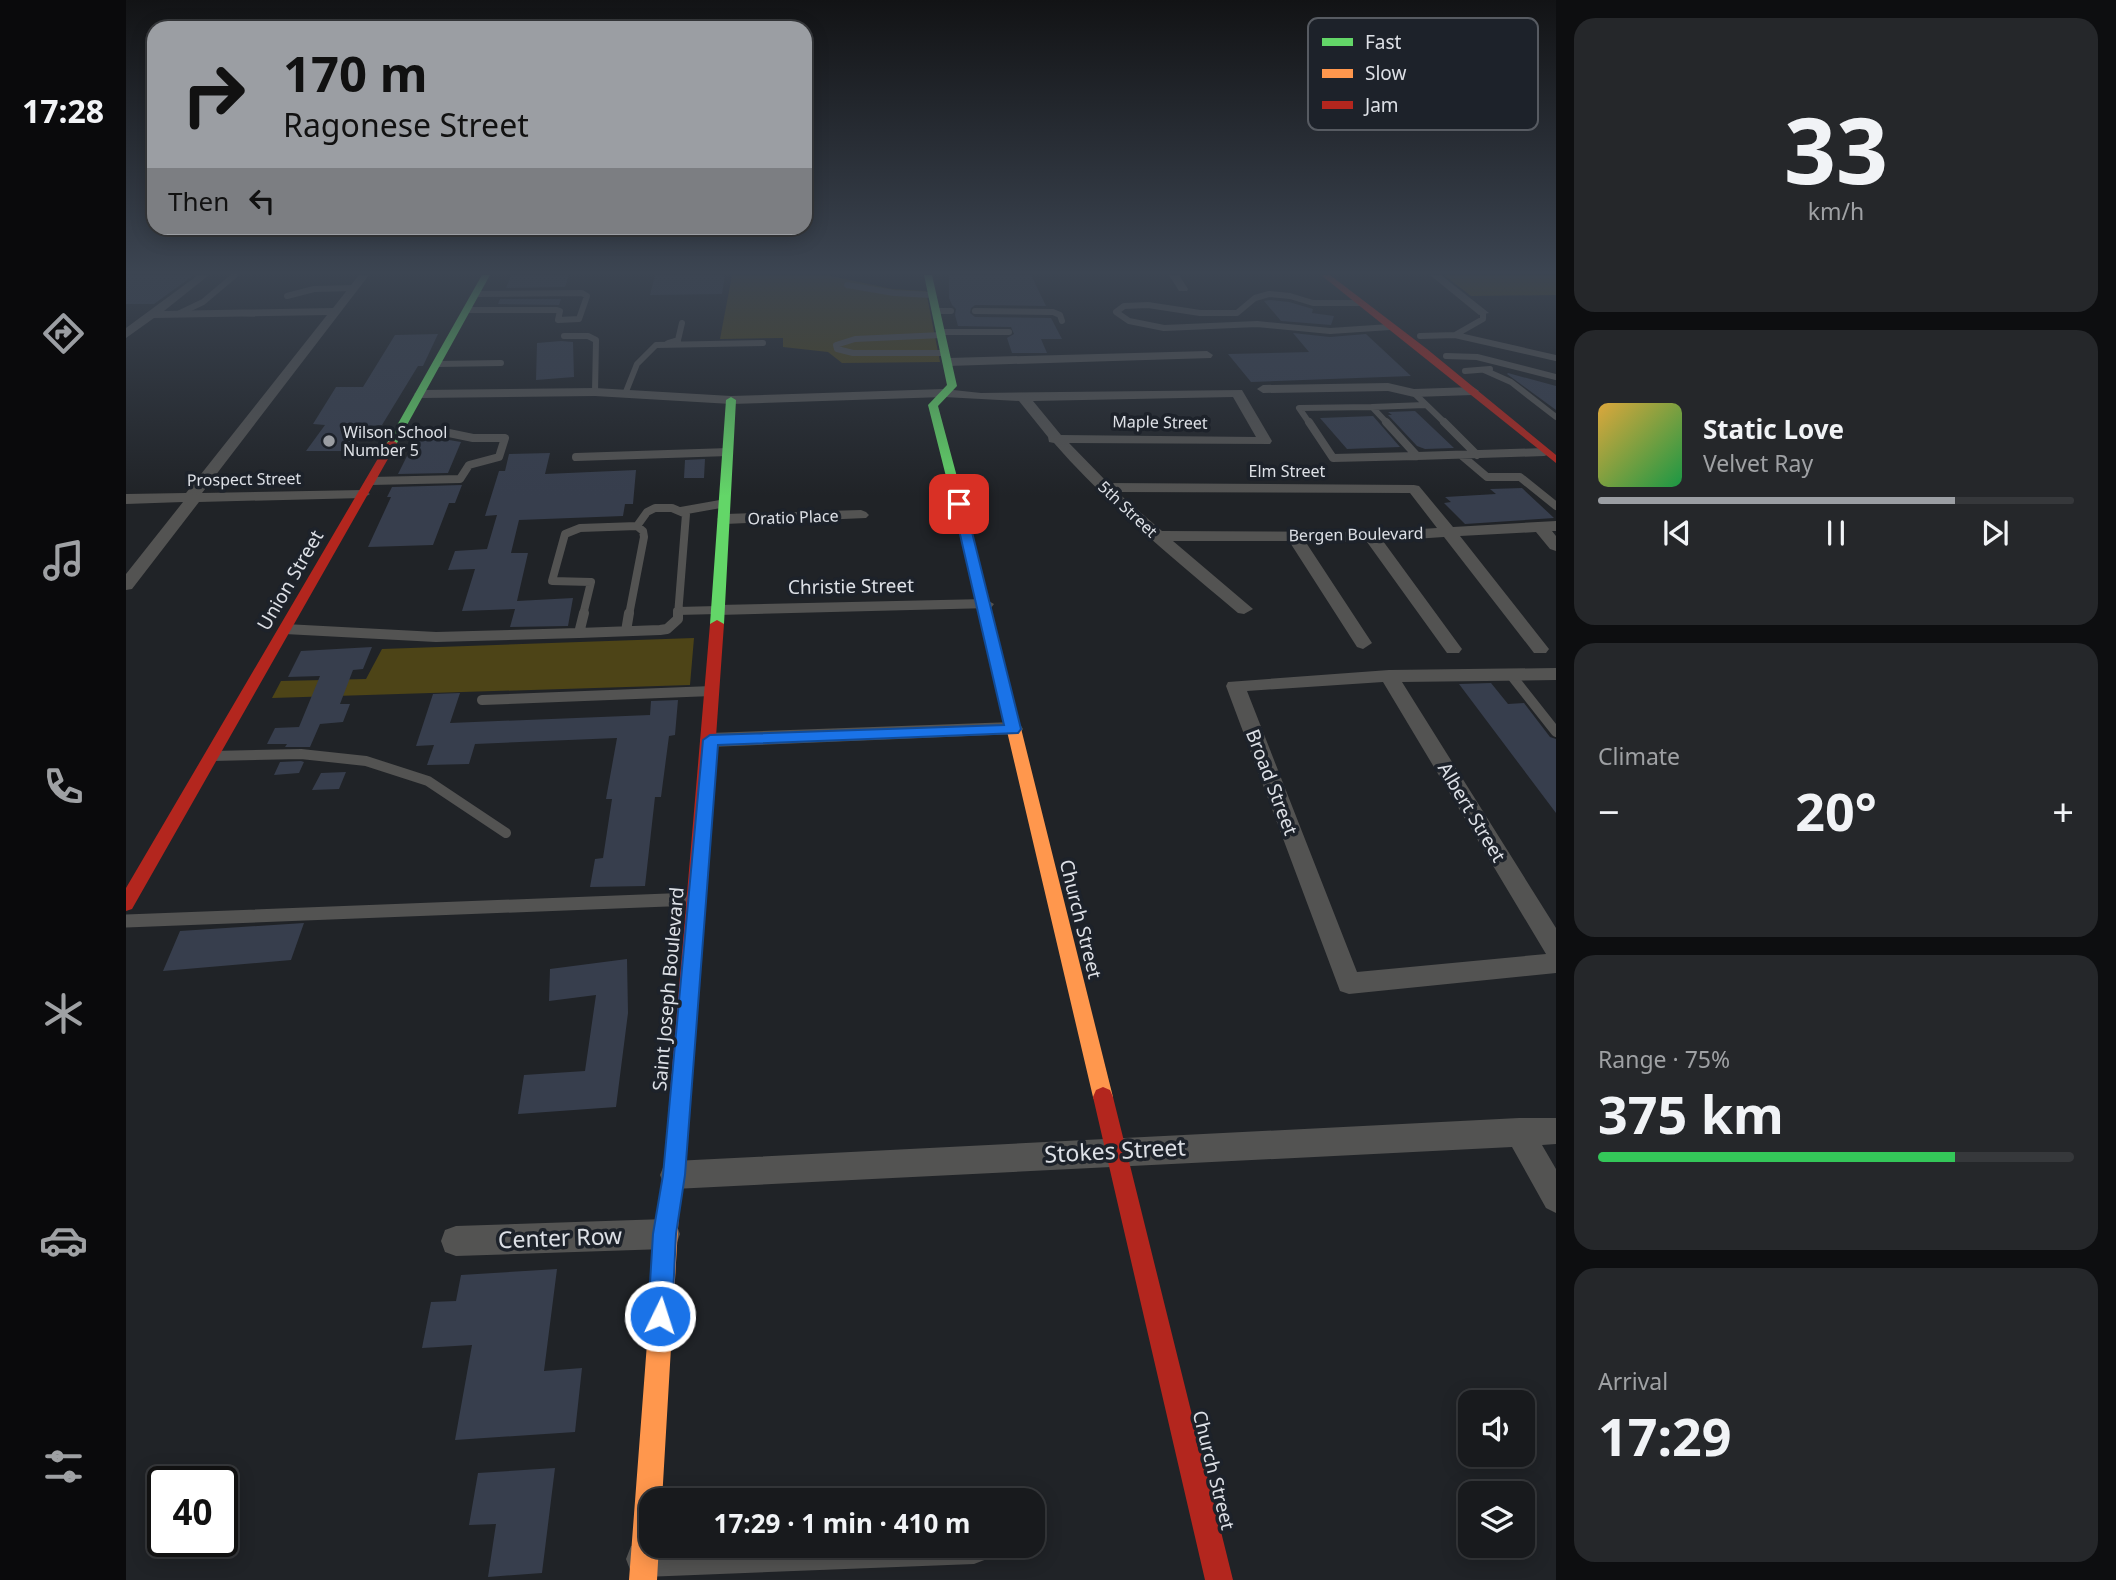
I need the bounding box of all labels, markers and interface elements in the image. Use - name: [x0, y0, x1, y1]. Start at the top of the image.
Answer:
- legend: [1308, 18, 1538, 130]
- text: Fast: [1365, 29, 1402, 55]
- text: 170 m: [283, 40, 428, 106]
- icon: right: [168, 49, 259, 140]
- text: Slow: [1365, 60, 1406, 86]
- text: 33: [1784, 87, 1888, 211]
- text: 17:28: [22, 89, 104, 132]
- text: Jam: [1363, 92, 1399, 118]
- text: Ragonese Street: [283, 103, 529, 146]
- icon: left: [243, 182, 281, 220]
- text: Then: [168, 183, 229, 219]
- text: km/h: [1808, 195, 1864, 227]
- icon: directions: [39, 309, 88, 358]
- street label: Maple Street: [1112, 410, 1208, 434]
- text: Static Love: [1703, 411, 1844, 447]
- place label: Wilson School Number 5: [343, 421, 447, 461]
- marker: Wilson School Number 5: [321, 433, 337, 449]
- text: Velvet Ray: [1703, 447, 1813, 479]
- street label: Elm Street: [1249, 460, 1326, 482]
- street label: Prospect Street: [187, 467, 302, 491]
- pin: [929, 474, 989, 534]
- street label: 5th Street: [1094, 476, 1163, 542]
- icon: arrive: [940, 485, 978, 523]
- street label: Oratio Place: [747, 504, 839, 530]
- icon: previous: [1658, 514, 1696, 552]
- icon: pause: [1817, 514, 1855, 552]
- icon: next: [1976, 514, 2014, 552]
- street label: Bergen Boulevard: [1288, 522, 1424, 546]
- street label: Union Street: [251, 525, 329, 635]
- icon: music: [39, 536, 88, 585]
- street label: Christie Street: [788, 572, 914, 600]
- street label: Broad Street: [1240, 725, 1304, 839]
- text: Climate: [1598, 740, 1680, 772]
- street label: Albert Street: [1432, 757, 1512, 867]
- icon: phone: [39, 762, 88, 811]
- text: 20°: [1795, 775, 1877, 846]
- text: −: [1598, 785, 1620, 837]
- text: +: [2052, 785, 2074, 837]
- street label: Church Street: [1054, 857, 1108, 981]
- street label: Saint Joseph Boulevard: [646, 886, 690, 1092]
- icon: climate: [39, 989, 88, 1038]
- text: Range · 75%: [1598, 1043, 1730, 1075]
- text: 375 km: [1598, 1078, 1784, 1149]
- street label: Stokes Street: [1044, 1130, 1186, 1170]
- icon: car: [39, 1216, 88, 1265]
- street label: Center Row: [497, 1219, 623, 1255]
- position arrow: [623, 1279, 697, 1353]
- text: Arrival: [1598, 1365, 1668, 1397]
- map controls: [1458, 1390, 1535, 1558]
- button: sound: [1458, 1390, 1535, 1467]
- text: 17:29: [1598, 1400, 1732, 1471]
- street label: Church Street: [1187, 1408, 1241, 1532]
- icon: filters: [39, 1442, 88, 1491]
- speed limit sign: 40: [147, 1466, 238, 1557]
- button: layers: [1458, 1481, 1535, 1558]
- text: 17:29 · 1 min · 410 m: [714, 1505, 970, 1541]

